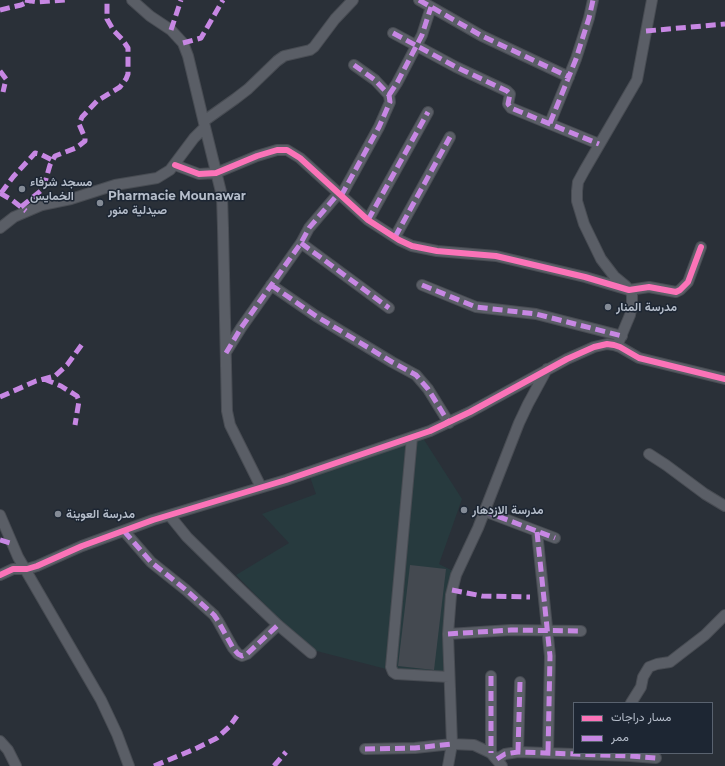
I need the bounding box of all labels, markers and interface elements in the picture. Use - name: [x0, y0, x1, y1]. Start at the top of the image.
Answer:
- place label: مسجد شرفاء الخمايس: [30, 175, 92, 203]
- marker: مسجد شرفاء الخمايس: [17, 184, 27, 194]
- place label: Pharmacie Mounawar صيدلية منور: [108, 189, 246, 217]
- marker: Pharmacie Mounawar صيدلية منور: [95, 198, 105, 208]
- place label: مدرسة المنار: [616, 300, 677, 314]
- marker: مدرسة المنار: [603, 302, 613, 312]
- place label: مدرسة الازدهار: [472, 503, 543, 517]
- marker: مدرسة الازدهار: [459, 505, 469, 515]
- place label: مدرسة العوينة: [66, 507, 135, 521]
- marker: مدرسة العوينة: [53, 509, 63, 519]
- legend: [573, 702, 713, 754]
- text: مسار دراجات: [611, 709, 671, 724]
- text: ممر: [611, 729, 629, 744]

